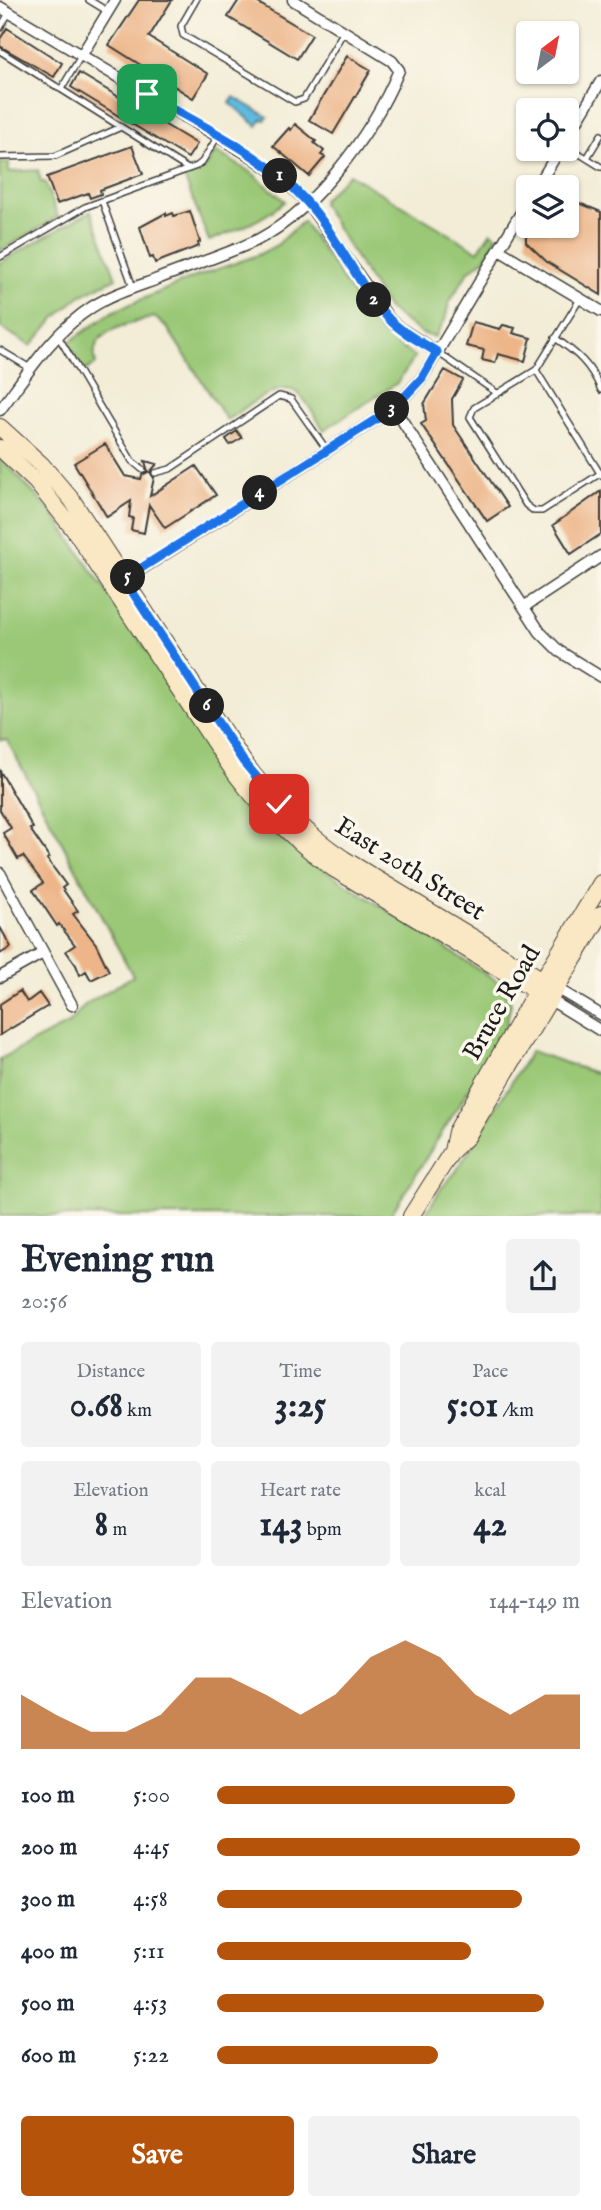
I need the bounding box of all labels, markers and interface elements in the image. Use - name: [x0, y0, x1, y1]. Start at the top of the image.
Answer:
- north arrow: [516, 21, 579, 84]
- map controls: [516, 21, 579, 238]
- pin: [117, 64, 177, 124]
- icon: arrive: [128, 75, 166, 113]
- button: locate: [516, 98, 579, 161]
- pin: 1: [262, 158, 298, 194]
- text: 1: [276, 163, 283, 187]
- button: layers: [516, 175, 579, 238]
- pin: 2: [356, 282, 392, 318]
- text: 2: [369, 287, 378, 311]
- pin: 3: [374, 392, 410, 426]
- text: 3: [388, 396, 395, 420]
- pin: 4: [243, 476, 278, 510]
- text: 4: [255, 480, 264, 504]
- pin: 5: [110, 560, 146, 594]
- text: 5: [124, 564, 131, 588]
- pin: 6: [190, 688, 224, 724]
- text: 6: [202, 693, 211, 717]
- pin: [249, 774, 309, 834]
- icon: check: [260, 785, 298, 823]
- street label: East 20th Street: [329, 810, 491, 928]
- street label: Bruce Road: [456, 939, 548, 1067]
- text: Evening run: [21, 1237, 215, 1285]
- button: share: [506, 1239, 580, 1313]
- text: 20:56: [21, 1287, 67, 1316]
- text: Distance: [76, 1360, 145, 1384]
- text: Time: [279, 1360, 322, 1384]
- text: Pace: [472, 1360, 508, 1384]
- text: 0.68: [70, 1384, 123, 1429]
- text: 3:25: [275, 1384, 326, 1429]
- text: 5:01: [446, 1384, 498, 1429]
- text: km: [123, 1399, 152, 1423]
- text: /km: [498, 1399, 534, 1423]
- text: Elevation: [73, 1479, 149, 1503]
- text: Heart rate: [260, 1479, 341, 1503]
- text: kcal: [474, 1479, 506, 1503]
- text: 8: [95, 1503, 108, 1548]
- text: 143: [259, 1503, 303, 1548]
- text: 42: [473, 1503, 507, 1548]
- text: m: [108, 1518, 127, 1542]
- text: bpm: [303, 1518, 342, 1542]
- text: Elevation: [21, 1587, 112, 1616]
- text: 144–149 m: [489, 1587, 580, 1616]
- text: 100 m: [21, 1781, 75, 1810]
- text: 5:00: [133, 1781, 170, 1810]
- text: 200 m: [21, 1833, 77, 1862]
- text: 4:45: [133, 1833, 170, 1862]
- text: 300 m: [21, 1885, 75, 1914]
- text: 4:58: [133, 1885, 168, 1914]
- text: 400 m: [21, 1937, 78, 1966]
- text: 5:11: [133, 1937, 165, 1966]
- text: 500 m: [21, 1989, 75, 2018]
- text: 4:53: [133, 1989, 167, 2018]
- text: 600 m: [21, 2041, 76, 2070]
- text: 5:22: [133, 2041, 169, 2070]
- button: Save: [21, 2116, 294, 2196]
- button: Share: [308, 2116, 580, 2196]

